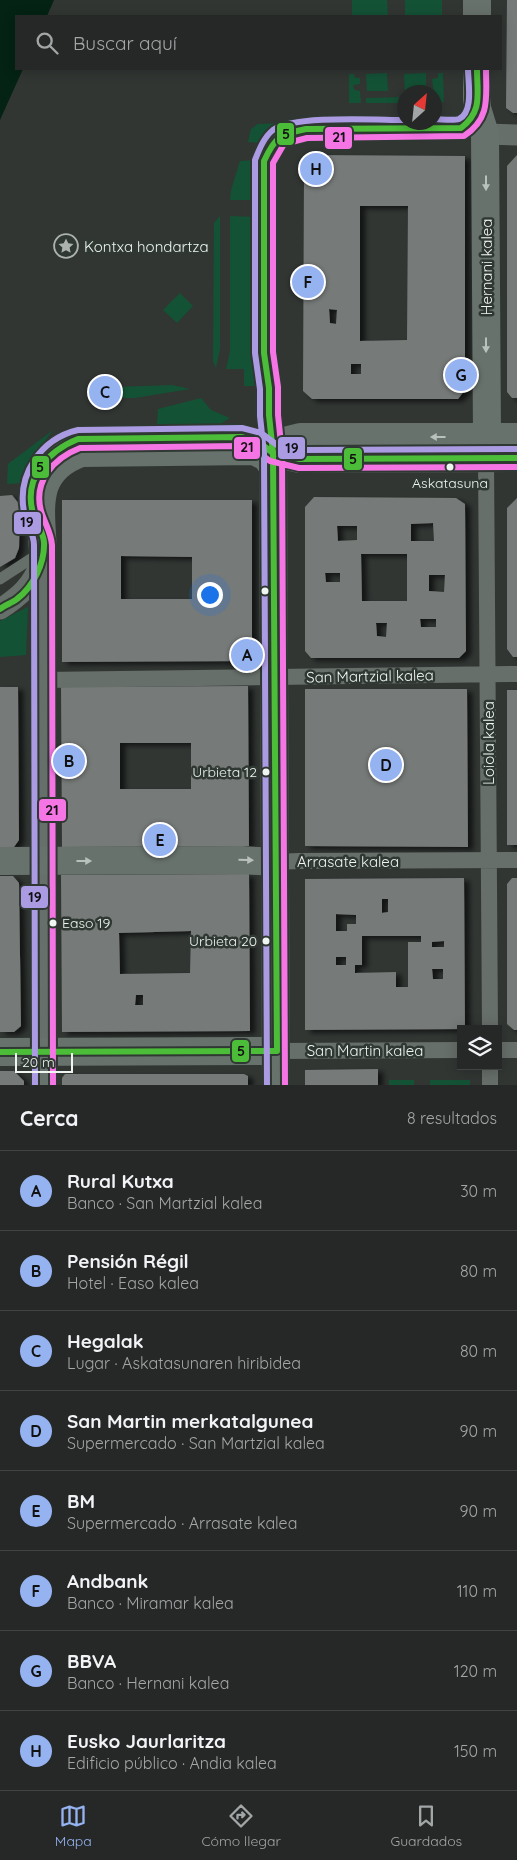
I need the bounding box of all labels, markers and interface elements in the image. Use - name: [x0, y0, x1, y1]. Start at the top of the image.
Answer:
- search box: [15, 15, 502, 70]
- icon: search: [33, 29, 61, 57]
- text: Buscar aquí: [73, 31, 177, 55]
- north arrow: [397, 85, 442, 130]
- line badge: 5: [276, 122, 295, 146]
- text: 5: [282, 125, 290, 143]
- line badge: 21: [324, 126, 353, 150]
- text: 21: [332, 128, 346, 146]
- pin: H: [300, 150, 332, 188]
- one-way arrow: [482, 175, 490, 191]
- street label: Hernani kalea: [477, 219, 496, 315]
- place icon: Kontxa hondartza: [53, 233, 79, 259]
- place label: Kontxa hondartza: [84, 237, 209, 256]
- pin: F: [292, 263, 324, 301]
- one-way arrow: [482, 338, 490, 354]
- pin: G: [445, 356, 477, 394]
- pin: C: [89, 373, 121, 411]
- one-way arrow: [430, 433, 446, 441]
- line badge: 21: [233, 436, 261, 460]
- line badge: 19: [277, 436, 306, 460]
- text: 21: [240, 438, 254, 456]
- text: 19: [285, 439, 299, 457]
- line badge: 5: [343, 447, 363, 471]
- text: 5: [349, 450, 357, 468]
- line badge: 5: [31, 455, 50, 479]
- text: 5: [36, 458, 44, 476]
- marker: Askatasuna: [445, 462, 455, 472]
- place label: Askatasuna: [412, 474, 488, 492]
- line badge: 19: [13, 511, 42, 535]
- text: 19: [20, 513, 34, 531]
- your location: [197, 582, 223, 608]
- unlabelled marker: [260, 586, 270, 596]
- pin: A: [231, 636, 263, 674]
- street label: San Martzial kalea: [306, 665, 434, 687]
- street label: Loiola kalea: [479, 701, 498, 785]
- pin: B: [53, 742, 85, 780]
- pin: D: [370, 746, 402, 784]
- place label: Urbieta 12: [192, 763, 257, 781]
- marker: Urbieta 12: [261, 767, 271, 777]
- line badge: 21: [38, 798, 67, 822]
- text: 21: [45, 801, 59, 819]
- pin: E: [144, 821, 176, 859]
- street label: Arrasate kalea: [297, 852, 399, 871]
- one-way arrow: [238, 856, 254, 864]
- one-way arrow: [76, 857, 92, 865]
- line badge: 19: [20, 885, 49, 909]
- text: 19: [28, 888, 42, 906]
- place label: Easo 19: [62, 914, 110, 932]
- marker: Easo 19: [48, 918, 58, 928]
- place label: Urbieta 20: [189, 932, 257, 950]
- marker: Urbieta 20: [261, 936, 271, 946]
- map controls: [457, 1025, 502, 1070]
- button: layers: [457, 1025, 502, 1070]
- line badge: 5: [231, 1039, 250, 1063]
- street label: San Martin kalea: [307, 1041, 423, 1060]
- text: 5: [237, 1042, 245, 1060]
- scale bar: [15, 1050, 72, 1073]
- text: 20 m: [22, 1053, 55, 1071]
- text: Cerca: [20, 1105, 78, 1131]
- text: 8 resultados: [407, 1108, 497, 1128]
- text: Rural Kutxa: [67, 1169, 174, 1193]
- text: A: [31, 1181, 41, 1201]
- text: 30 m: [460, 1181, 497, 1201]
- text: Banco · San Martzial kalea: [67, 1193, 262, 1213]
- text: Pensión Régil: [67, 1249, 189, 1273]
- text: B: [31, 1261, 41, 1281]
- text: 80 m: [460, 1261, 497, 1281]
- text: Hotel · Easo kalea: [67, 1273, 199, 1293]
- text: Hegalak: [67, 1329, 144, 1353]
- text: C: [31, 1341, 41, 1361]
- text: 80 m: [460, 1341, 497, 1361]
- text: Lugar · Askatasunaren hiribidea: [67, 1353, 301, 1373]
- text: San Martin merkatalgunea: [67, 1409, 314, 1433]
- text: D: [30, 1421, 42, 1441]
- text: 90 m: [460, 1421, 497, 1441]
- text: Supermercado · San Martzial kalea: [67, 1433, 325, 1453]
- text: BM: [67, 1489, 95, 1513]
- text: E: [31, 1501, 41, 1521]
- text: 90 m: [460, 1501, 497, 1521]
- text: Supermercado · Arrasate kalea: [67, 1513, 297, 1533]
- text: Andbank: [67, 1569, 148, 1593]
- text: F: [32, 1581, 41, 1601]
- text: 110 m: [457, 1581, 497, 1601]
- text: Banco · Miramar kalea: [67, 1593, 234, 1613]
- text: BBVA: [67, 1649, 116, 1673]
- text: G: [30, 1661, 42, 1681]
- text: 120 m: [454, 1661, 497, 1681]
- text: Banco · Hernani kalea: [67, 1673, 229, 1693]
- text: Eusko Jaurlaritza: [67, 1729, 226, 1753]
- text: H: [30, 1741, 42, 1761]
- text: 150 m: [454, 1741, 497, 1761]
- text: Edificio público · Andia kalea: [67, 1753, 277, 1773]
- tab: Mapa: [55, 1802, 92, 1850]
- tab: Cómo llegar: [201, 1802, 281, 1850]
- tab: Guardados: [390, 1802, 462, 1850]

